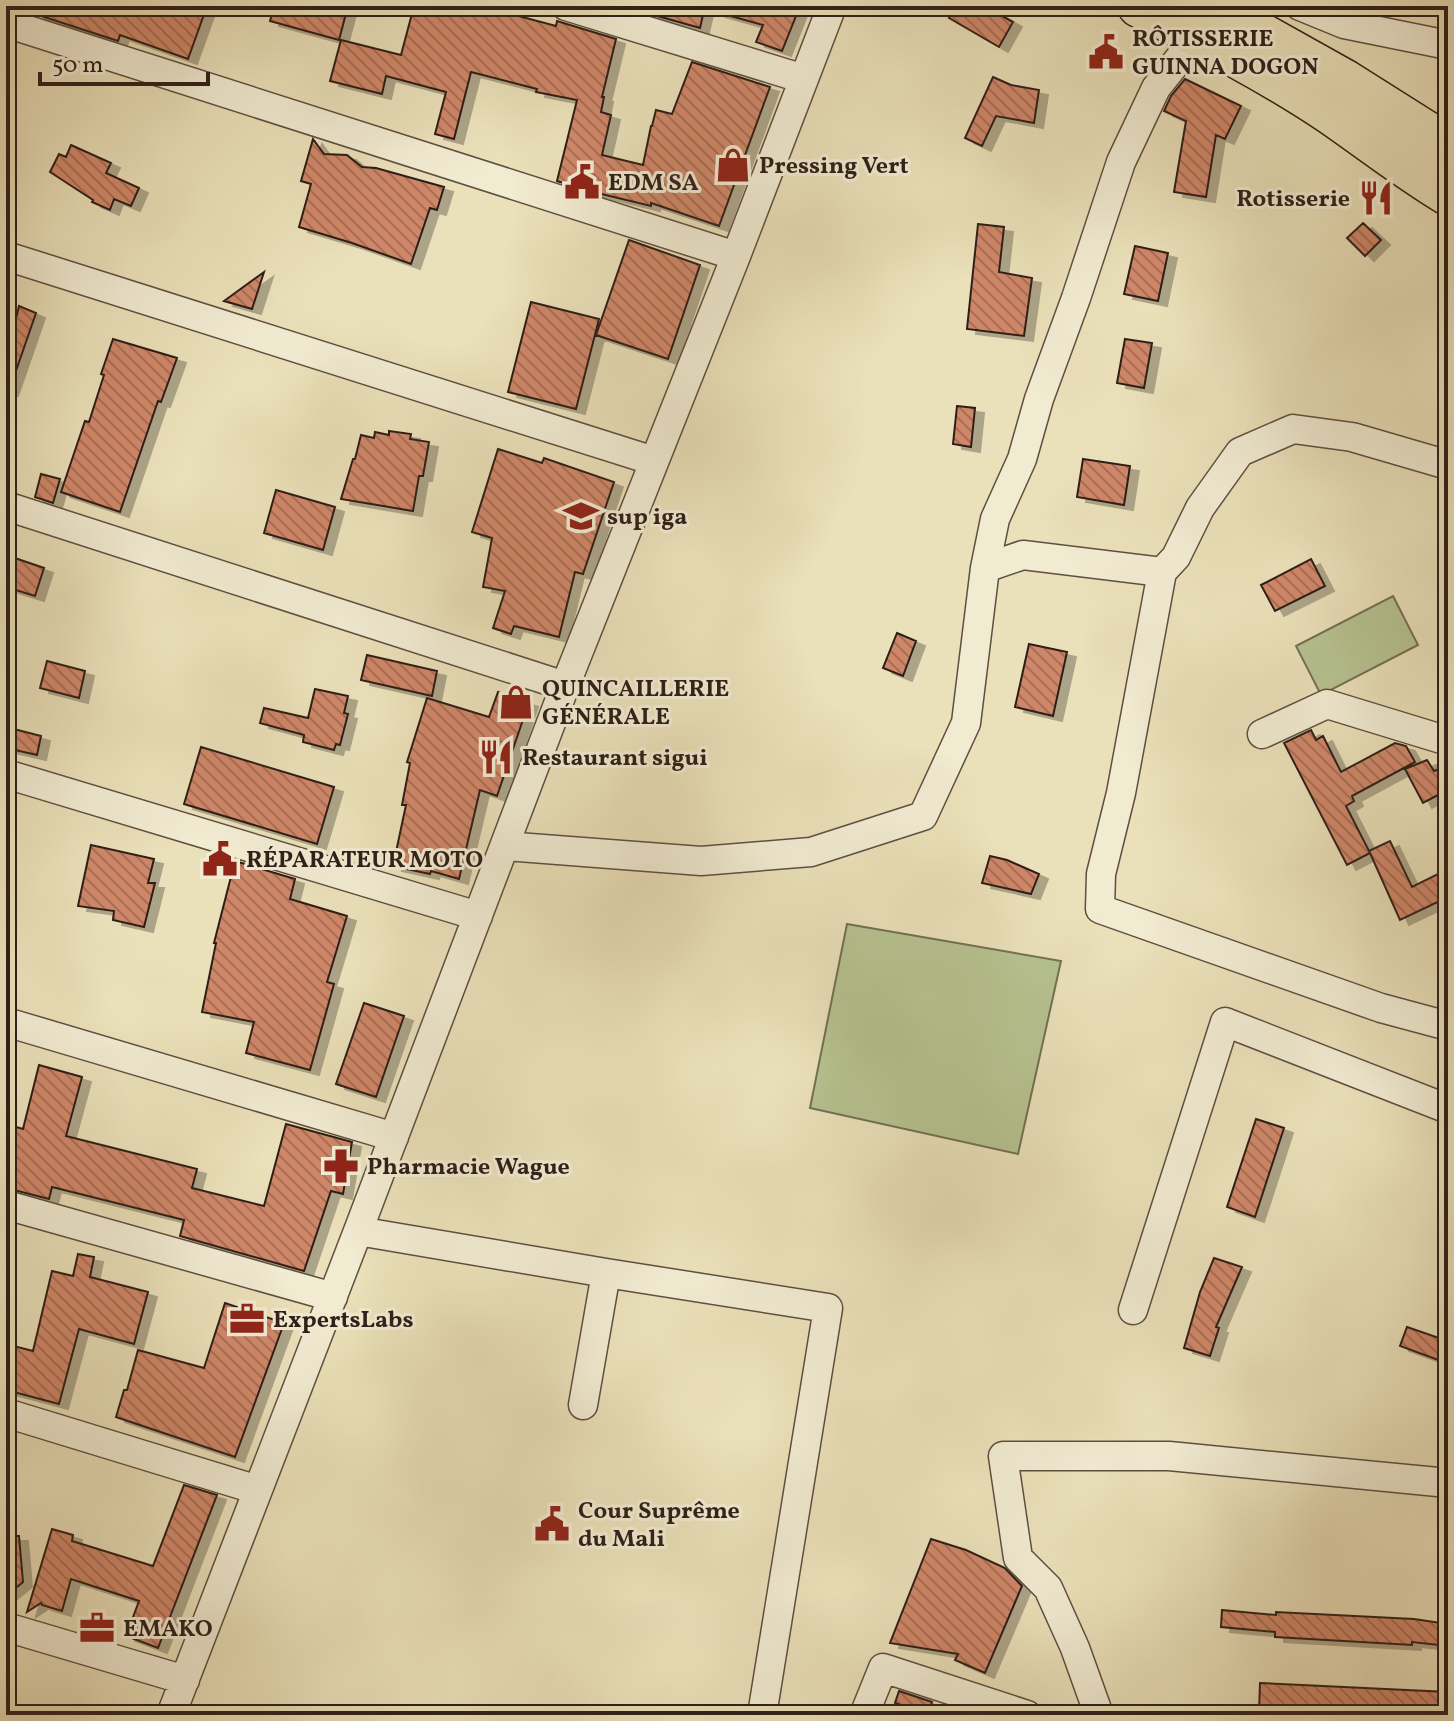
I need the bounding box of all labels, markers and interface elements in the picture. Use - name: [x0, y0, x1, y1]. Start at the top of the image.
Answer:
- place label: RÔTISSERIE GUINNA DOGON: [1132, 23, 1319, 85]
- public building icon: RÔTISSERIE GUINNA DOGON: [1087, 33, 1125, 71]
- scale bar: [40, 36, 208, 86]
- text: 50 m: [52, 49, 104, 83]
- shop icon: Pressing Vert: [714, 146, 752, 184]
- place label: Pressing Vert: [759, 150, 908, 184]
- public building icon: EDM SA: [563, 163, 601, 201]
- place label: EDM SA: [608, 167, 699, 201]
- restaurant icon: Rotisserie: [1357, 179, 1395, 217]
- place label: Rotisserie: [1236, 183, 1350, 217]
- school or university icon: sup iga: [562, 497, 600, 535]
- place label: sup iga: [607, 501, 687, 535]
- place label: QUINCAILLERIE GÉNÉRALE: [542, 673, 729, 735]
- shop icon: QUINCAILLERIE GÉNÉRALE: [497, 683, 535, 721]
- restaurant icon: Restaurant sigui: [477, 738, 515, 776]
- place label: Restaurant sigui: [522, 742, 708, 776]
- public building icon: RÉPARATEUR MOTO: [201, 840, 239, 878]
- place label: RÉPARATEUR MOTO: [246, 844, 483, 878]
- pharmacy icon: Pharmacie Wague: [322, 1147, 360, 1185]
- place label: Pharmacie Wague: [367, 1151, 570, 1185]
- office icon: ExpertsLabs: [228, 1300, 266, 1338]
- place label: ExpertsLabs: [273, 1304, 414, 1338]
- place label: Cour Suprême du Mali: [578, 1495, 740, 1557]
- public building icon: Cour Suprême du Mali: [533, 1505, 571, 1543]
- office icon: EMAKO: [78, 1609, 116, 1647]
- place label: EMAKO: [123, 1613, 213, 1647]

